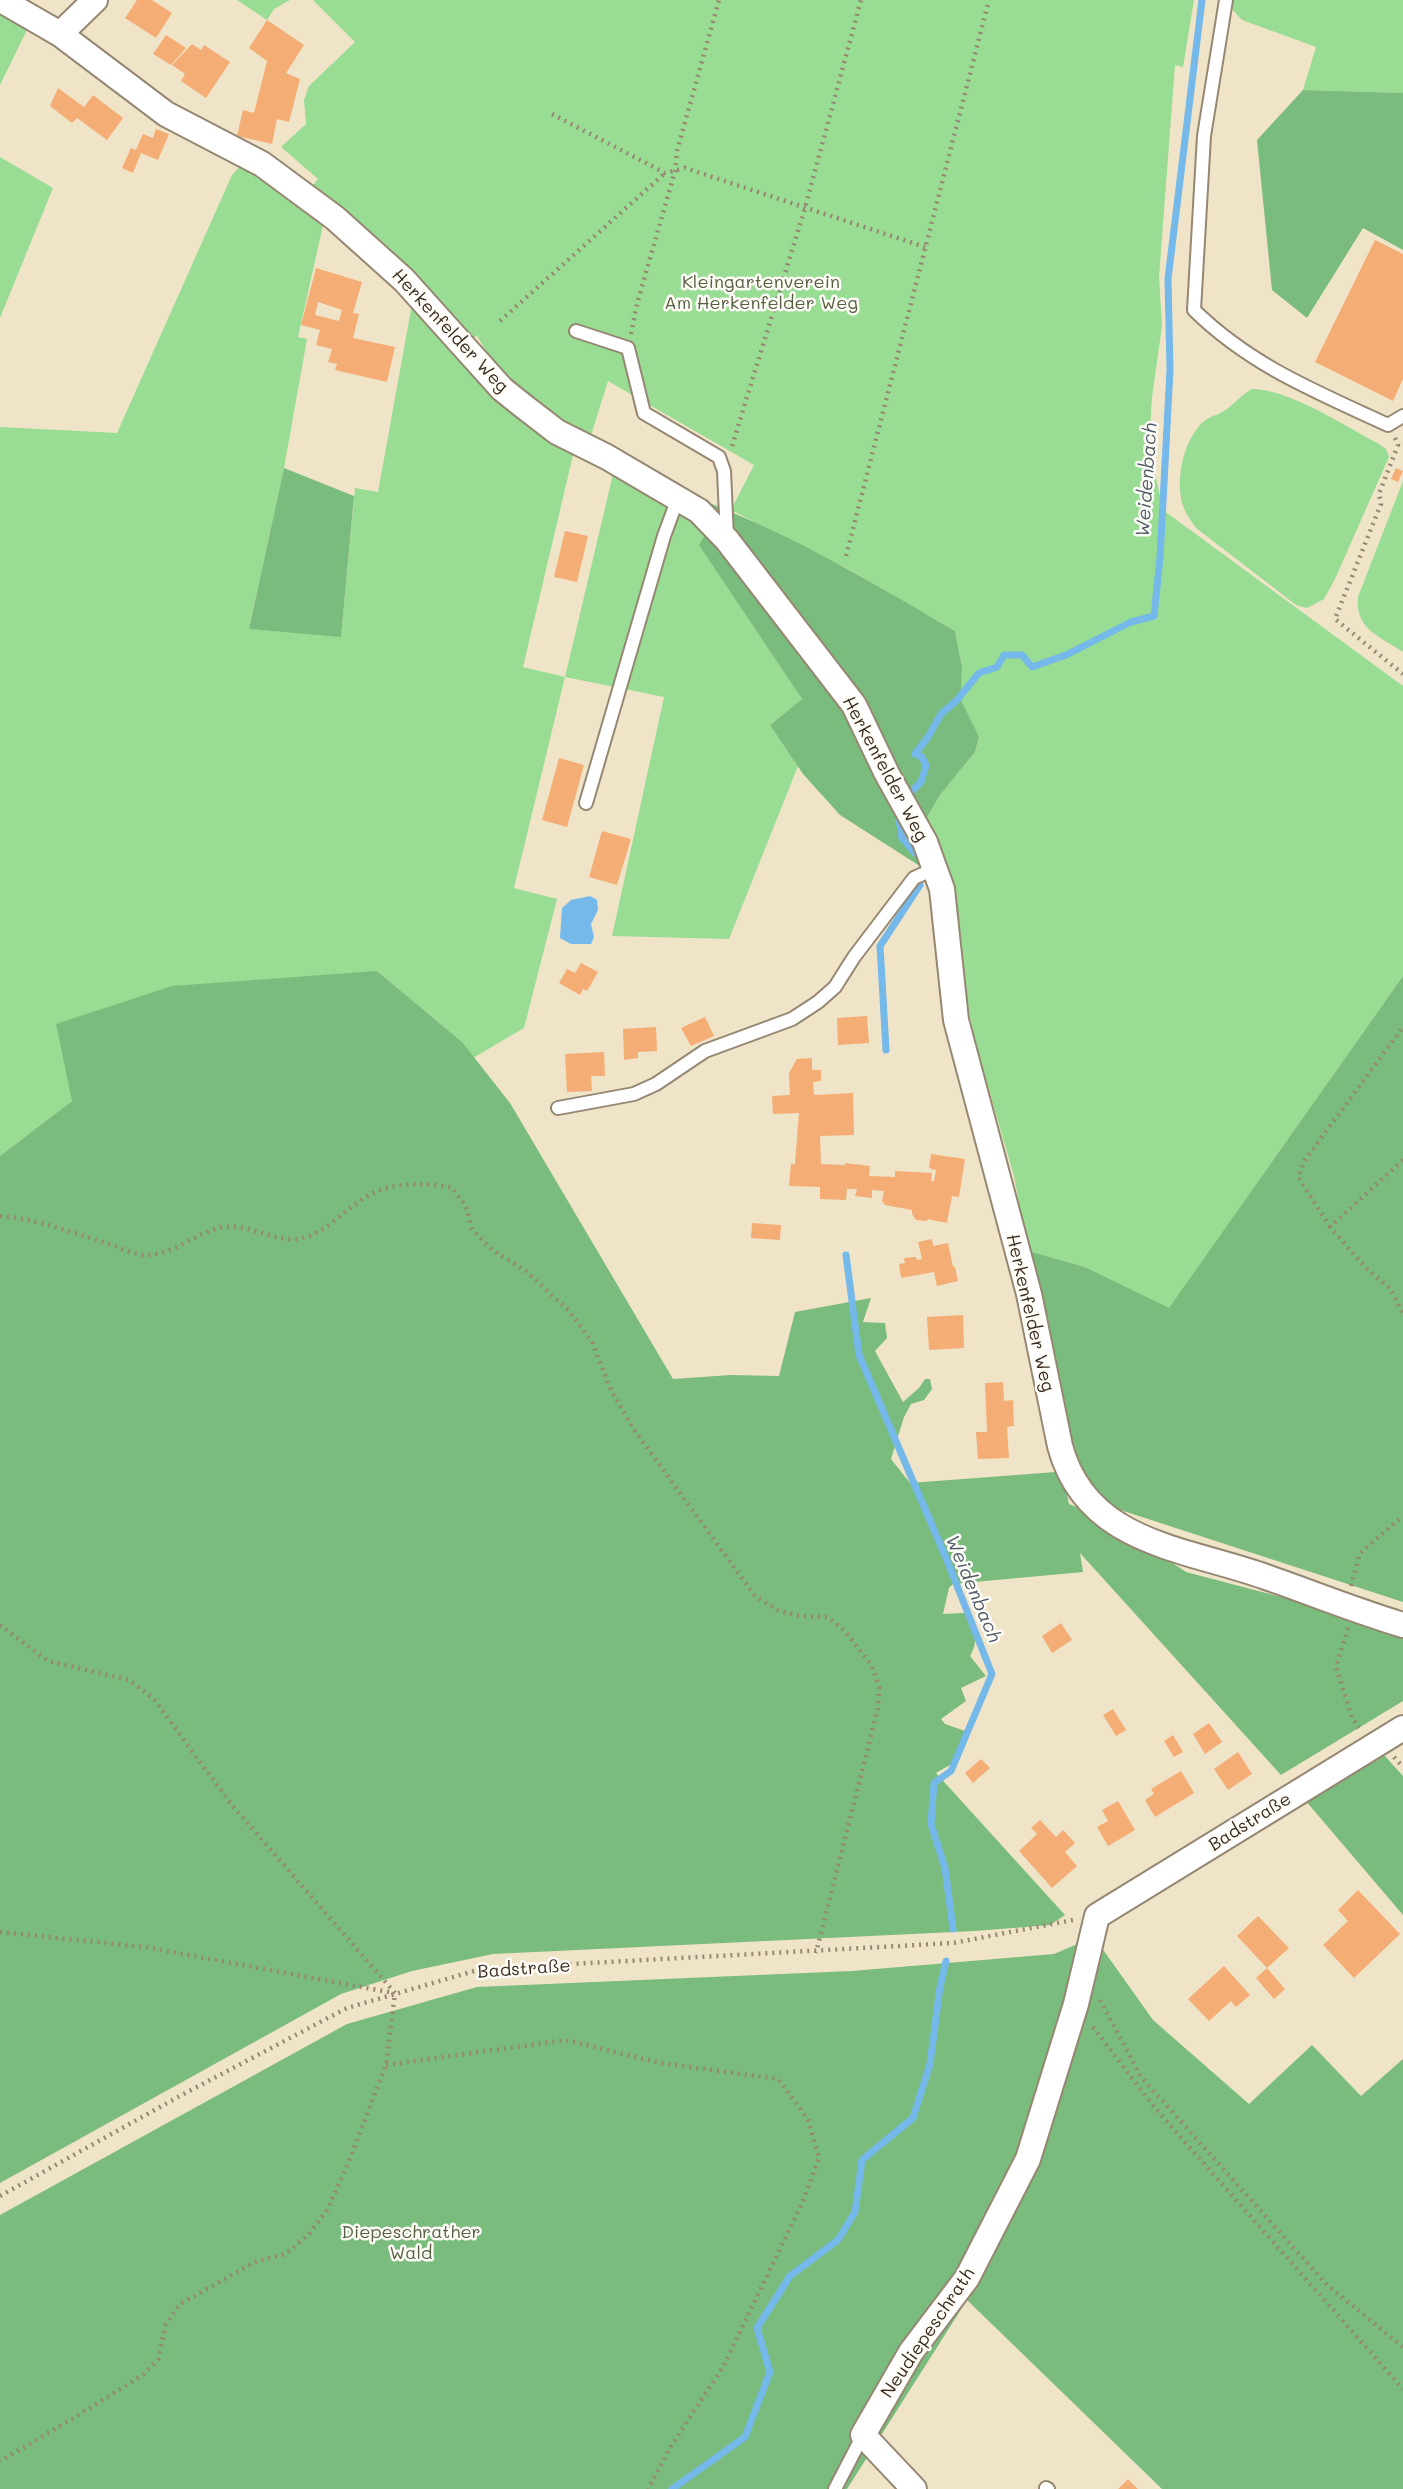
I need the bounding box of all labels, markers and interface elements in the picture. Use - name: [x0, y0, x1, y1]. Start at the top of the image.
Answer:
- street label: Herkenfelder Weg: [387, 265, 513, 397]
- park label: Kleingartenverein Am Herkenfelder Weg: [664, 271, 858, 314]
- water label: Weidenbach: [1132, 422, 1162, 538]
- street label: Herkenfelder Weg: [838, 693, 932, 845]
- street label: Herkenfelder Weg: [1001, 1232, 1059, 1394]
- water label: Weidenbach: [940, 1532, 1006, 1646]
- street label: Badstraße: [1205, 1788, 1295, 1856]
- street label: Badstraße: [477, 1955, 571, 1983]
- park label: Diepeschrather Wald: [341, 2221, 481, 2264]
- street label: Neudiepeschrath: [876, 2264, 980, 2402]

